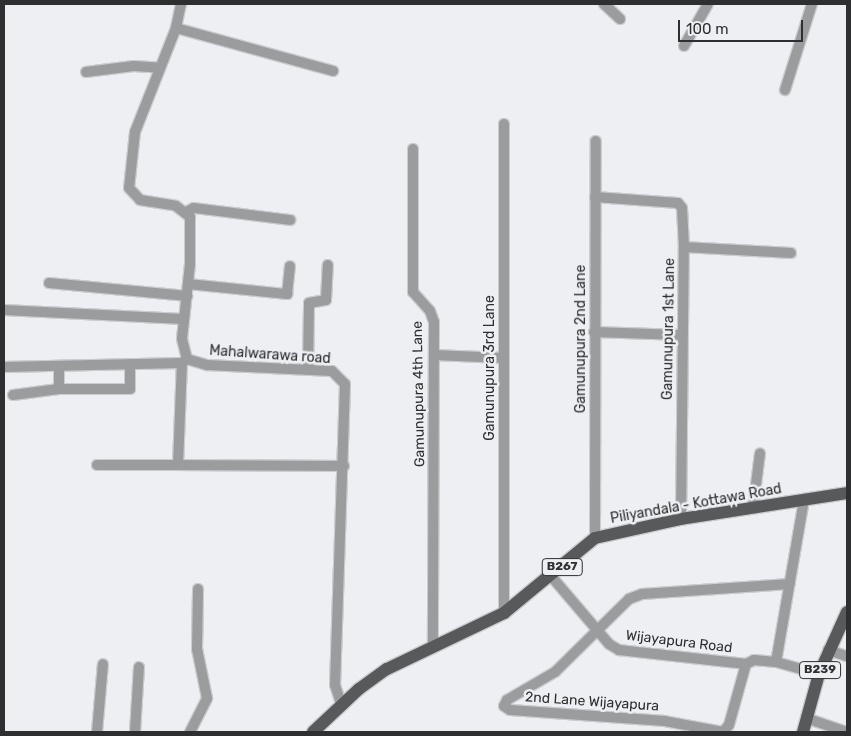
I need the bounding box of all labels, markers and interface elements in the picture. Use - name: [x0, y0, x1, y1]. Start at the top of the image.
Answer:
- scale bar: [681, 10, 806, 42]
- text: 100 m: [686, 20, 728, 38]
- street label: Gamunupura 1st Lane: [659, 258, 679, 400]
- street label: Gamunupura 2nd Lane: [573, 265, 589, 413]
- street label: Gamunupura 3rd Lane: [482, 295, 498, 441]
- street label: Gamunupura 4th Lane: [409, 321, 429, 467]
- street label: Mahalwarawa road: [209, 342, 331, 368]
- street label: Piliyandala - Kottawa Road: [609, 481, 783, 527]
- road number: B267: [541, 558, 583, 576]
- street label: Wijayapura Road: [625, 627, 733, 657]
- road number: B239: [799, 660, 841, 680]
- street label: 2nd Lane Wijayapura: [524, 689, 660, 715]

